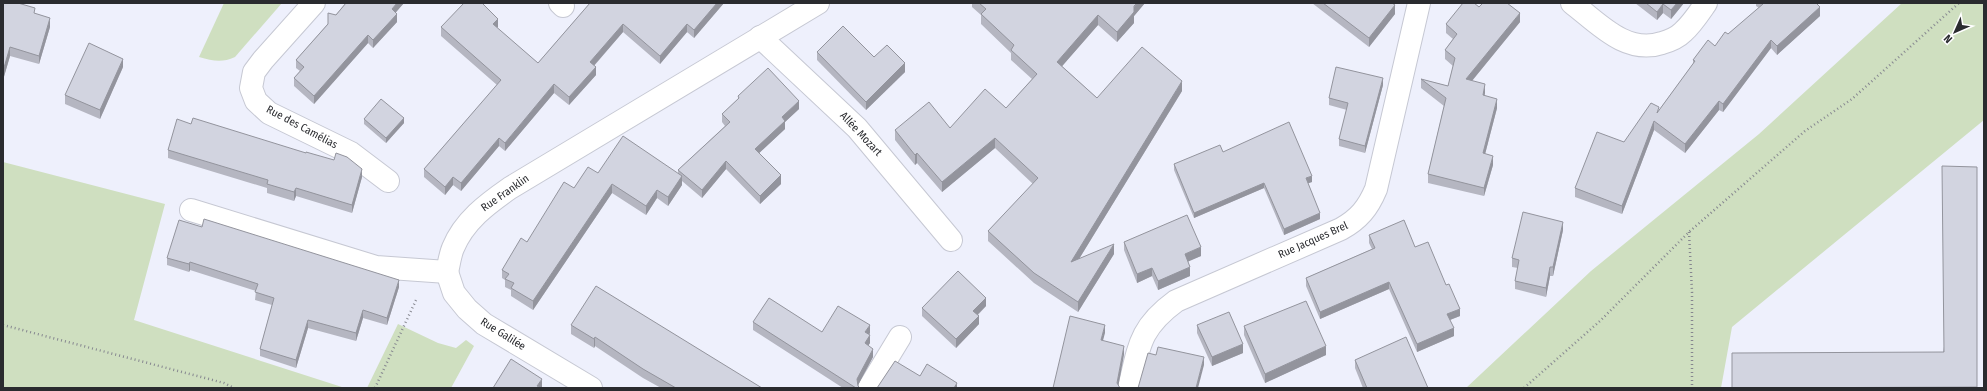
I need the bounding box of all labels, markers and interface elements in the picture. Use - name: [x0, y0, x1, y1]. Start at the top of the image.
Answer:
- north arrow: [1935, 12, 1975, 52]
- text: N: [1941, 32, 1955, 46]
- street label: Rue des Camélias: [264, 103, 340, 151]
- street label: Allée Mozart: [837, 109, 885, 159]
- street label: Rue Franklin: [479, 172, 531, 214]
- street label: Rue Jacques Brel: [1276, 219, 1350, 261]
- street label: Rue Galilée: [478, 315, 528, 353]

